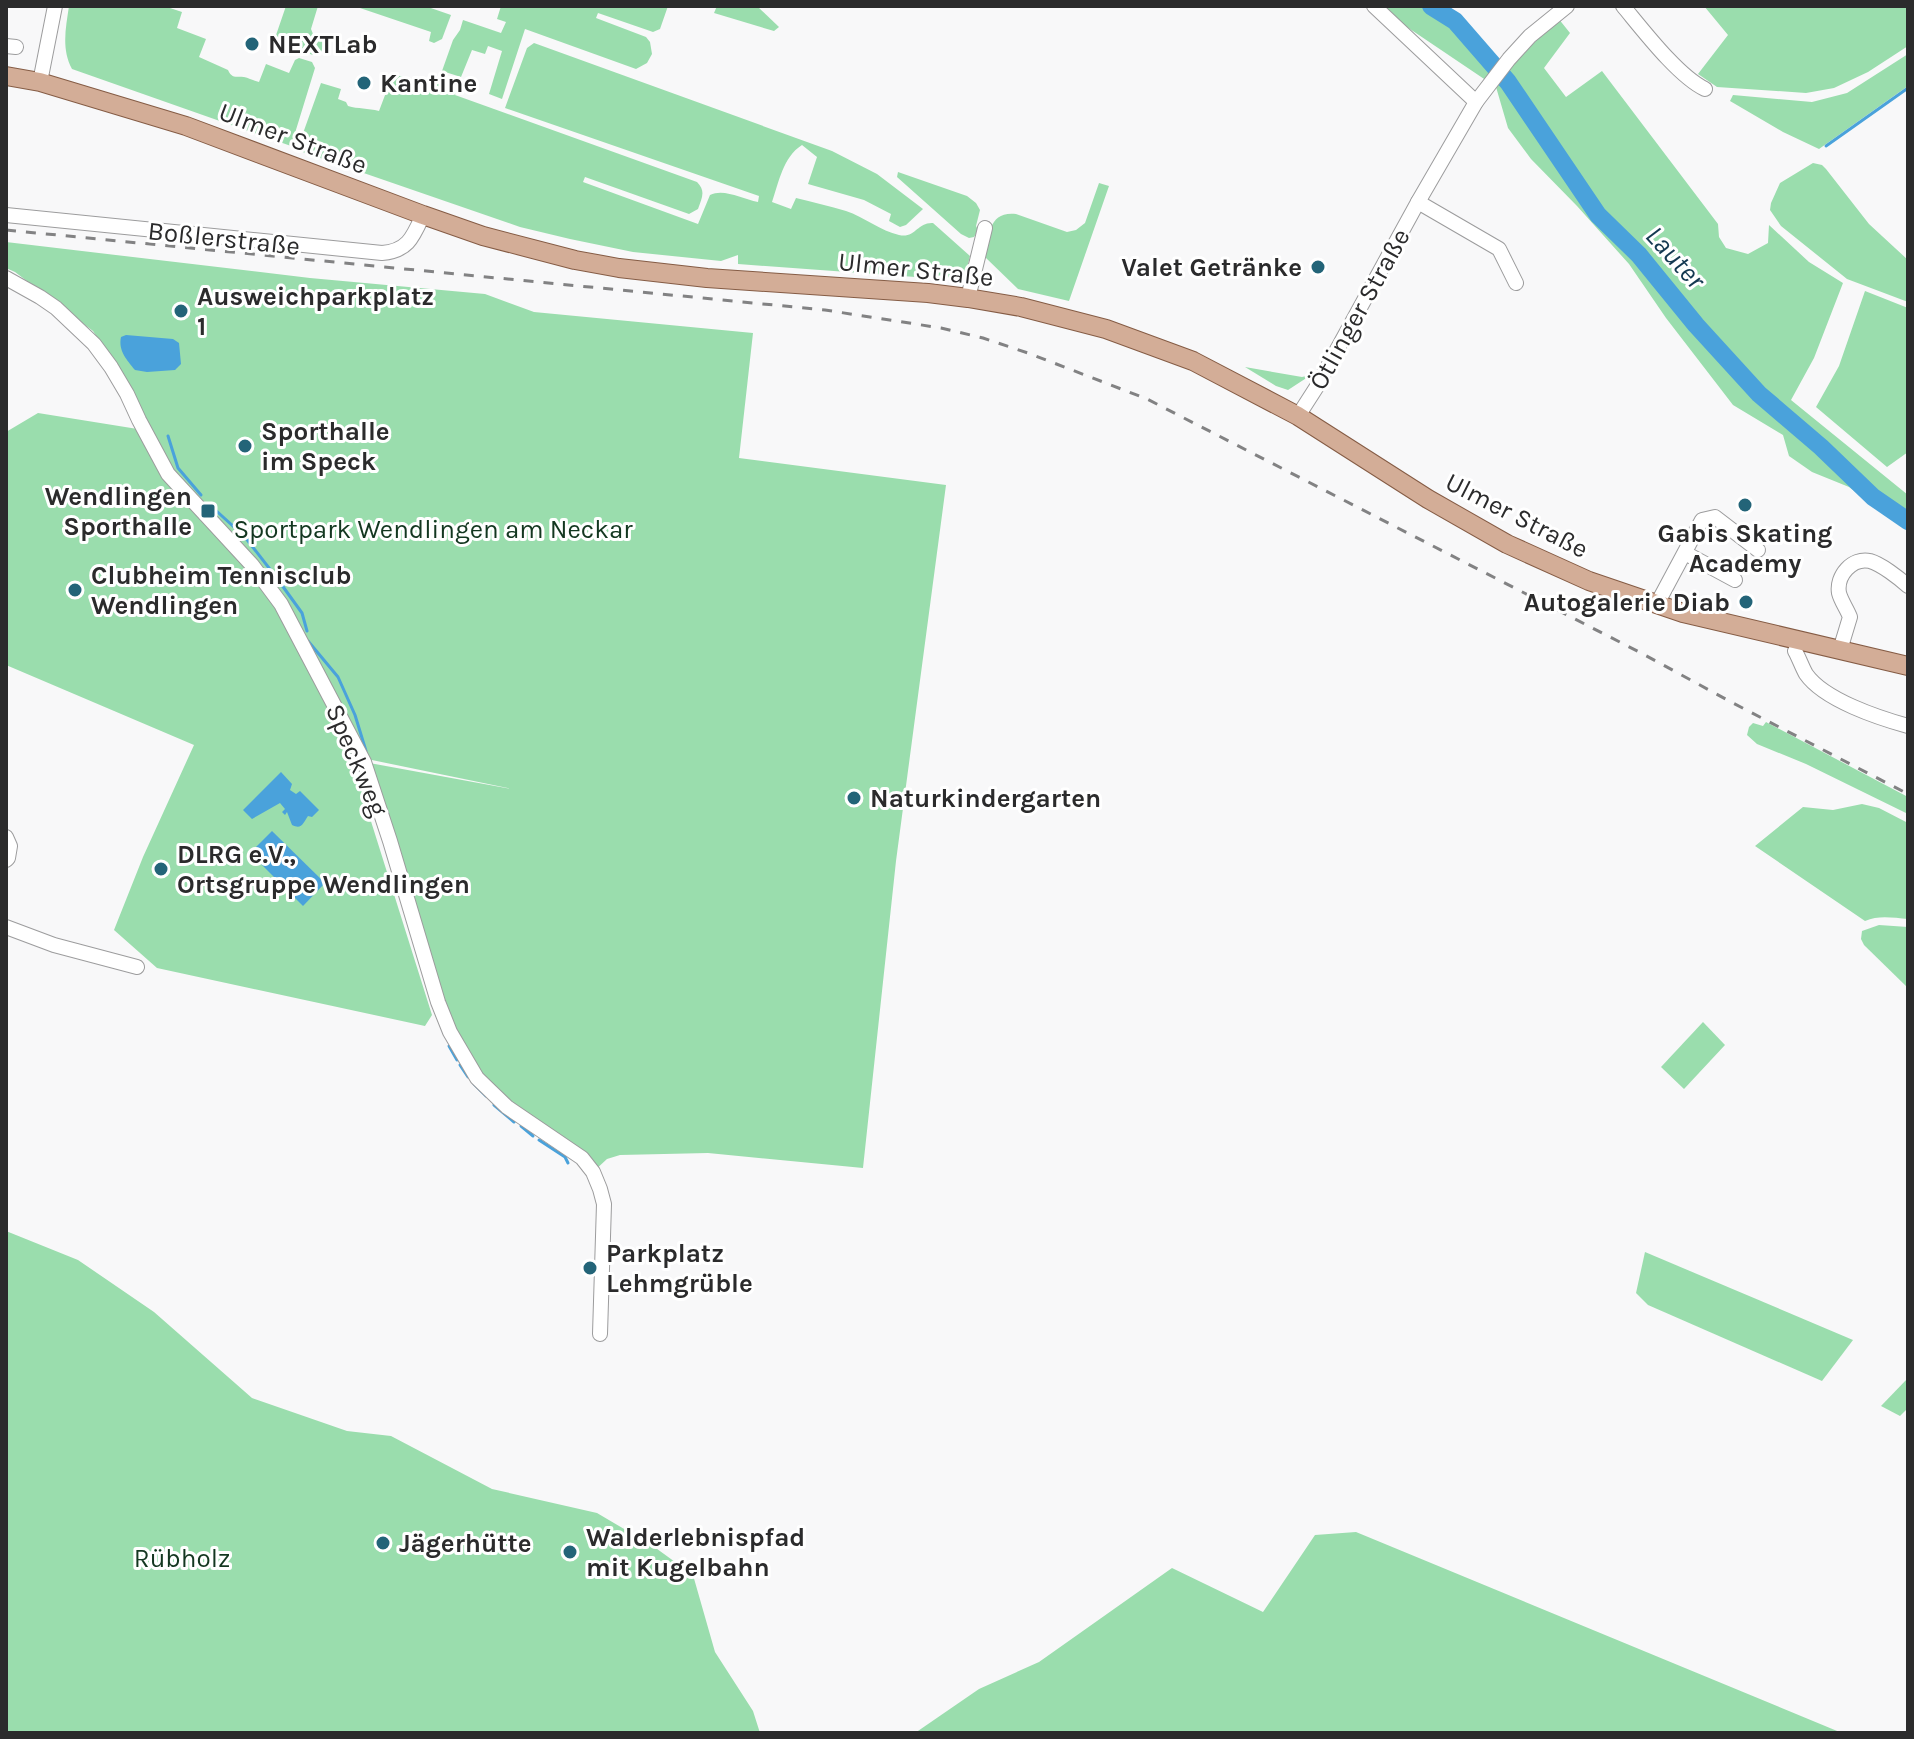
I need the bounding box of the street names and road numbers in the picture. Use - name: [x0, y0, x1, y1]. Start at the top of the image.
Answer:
- street label: Ulmer Straße: [214, 96, 371, 181]
- street label: Boßlerstraße: [146, 215, 302, 262]
- street label: Ötlinger Straße: [1302, 223, 1416, 395]
- street label: Ulmer Straße: [837, 246, 995, 293]
- street label: Ulmer Straße: [1440, 466, 1593, 565]
- street label: Speckweg: [319, 699, 394, 821]

